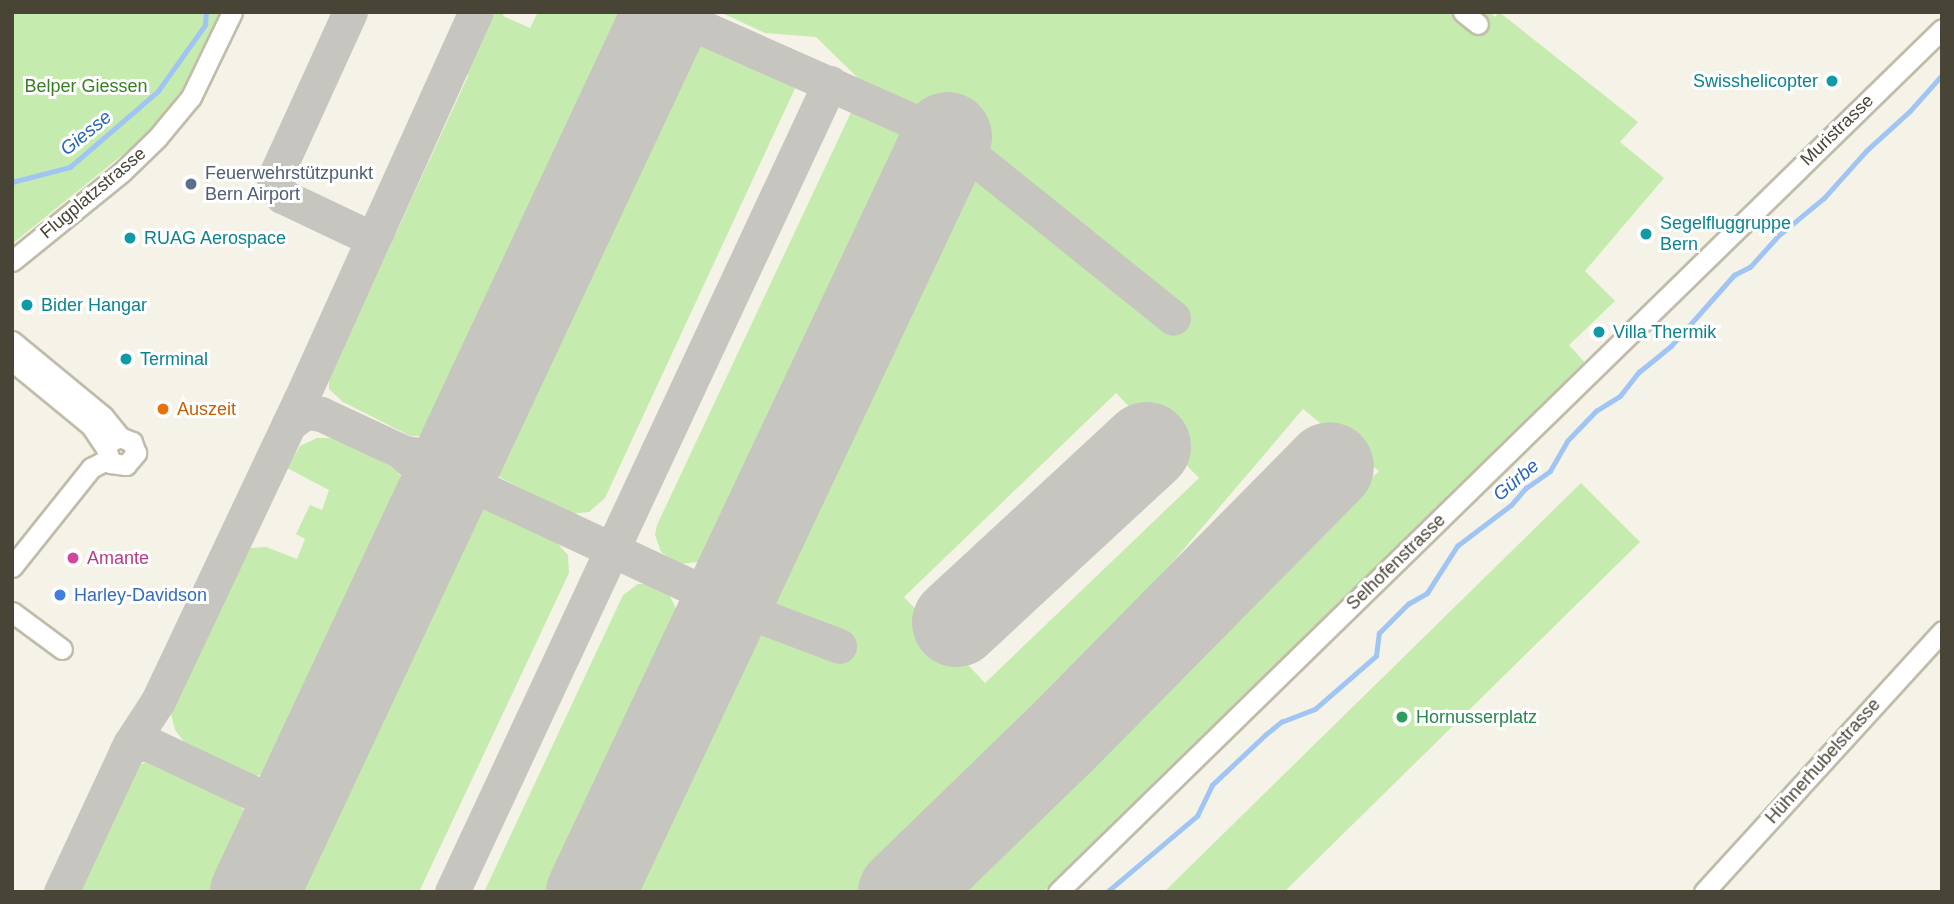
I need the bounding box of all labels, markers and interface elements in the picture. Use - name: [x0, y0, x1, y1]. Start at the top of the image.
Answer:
- place label: Swisshelicopter: [1693, 70, 1818, 92]
- marker: Swisshelicopter: [1824, 73, 1840, 89]
- park label: Belper Giessen: [24, 75, 148, 97]
- street label: Muristrasse: [1796, 90, 1878, 170]
- water label: Giesse: [56, 106, 116, 160]
- street label: Flugplatzstrasse: [36, 143, 150, 243]
- place label: Feuerwehrstützpunkt Bern Airport: [205, 163, 373, 206]
- marker: Feuerwehrstützpunkt Bern Airport: [183, 176, 199, 192]
- place label: Segelfluggruppe Bern: [1660, 213, 1791, 256]
- marker: Segelfluggruppe Bern: [1638, 226, 1654, 242]
- place label: RUAG Aerospace: [144, 227, 287, 249]
- marker: RUAG Aerospace: [122, 230, 138, 246]
- place label: Bider Hangar: [41, 294, 147, 316]
- marker: Bider Hangar: [19, 297, 35, 313]
- place label: Villa Thermik: [1613, 321, 1717, 343]
- marker: Villa Thermik: [1591, 324, 1607, 340]
- place label: Terminal: [140, 348, 208, 370]
- marker: Terminal: [118, 351, 134, 367]
- place label: Auszeit: [177, 398, 236, 420]
- marker: Auszeit: [155, 401, 171, 417]
- water label: Gürbe: [1488, 454, 1544, 506]
- street label: Selhofenstrasse: [1342, 509, 1450, 615]
- place label: Amante: [87, 547, 149, 569]
- marker: Amante: [65, 550, 81, 566]
- place label: Harley-Davidson: [74, 584, 207, 606]
- marker: Harley-Davidson: [52, 587, 68, 603]
- street label: Hühnerhubelstrasse: [1761, 694, 1885, 828]
- place label: Hornusserplatz: [1416, 706, 1537, 728]
- marker: Hornusserplatz: [1394, 709, 1410, 725]

